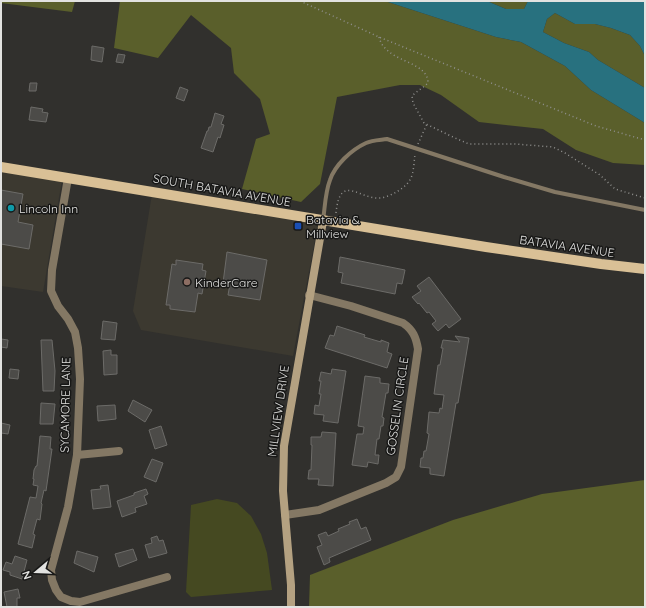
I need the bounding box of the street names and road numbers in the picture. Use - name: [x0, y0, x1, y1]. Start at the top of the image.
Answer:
- street label: SOUTH BATAVIA AVENUE: [152, 170, 292, 210]
- street label: BATAVIA AVENUE: [518, 232, 616, 260]
- street label: GOSSELIN CIRCLE: [383, 356, 411, 456]
- street label: SYCAMORE LANE: [57, 357, 73, 453]
- street label: MILLVIEW DRIVE: [264, 364, 292, 458]

